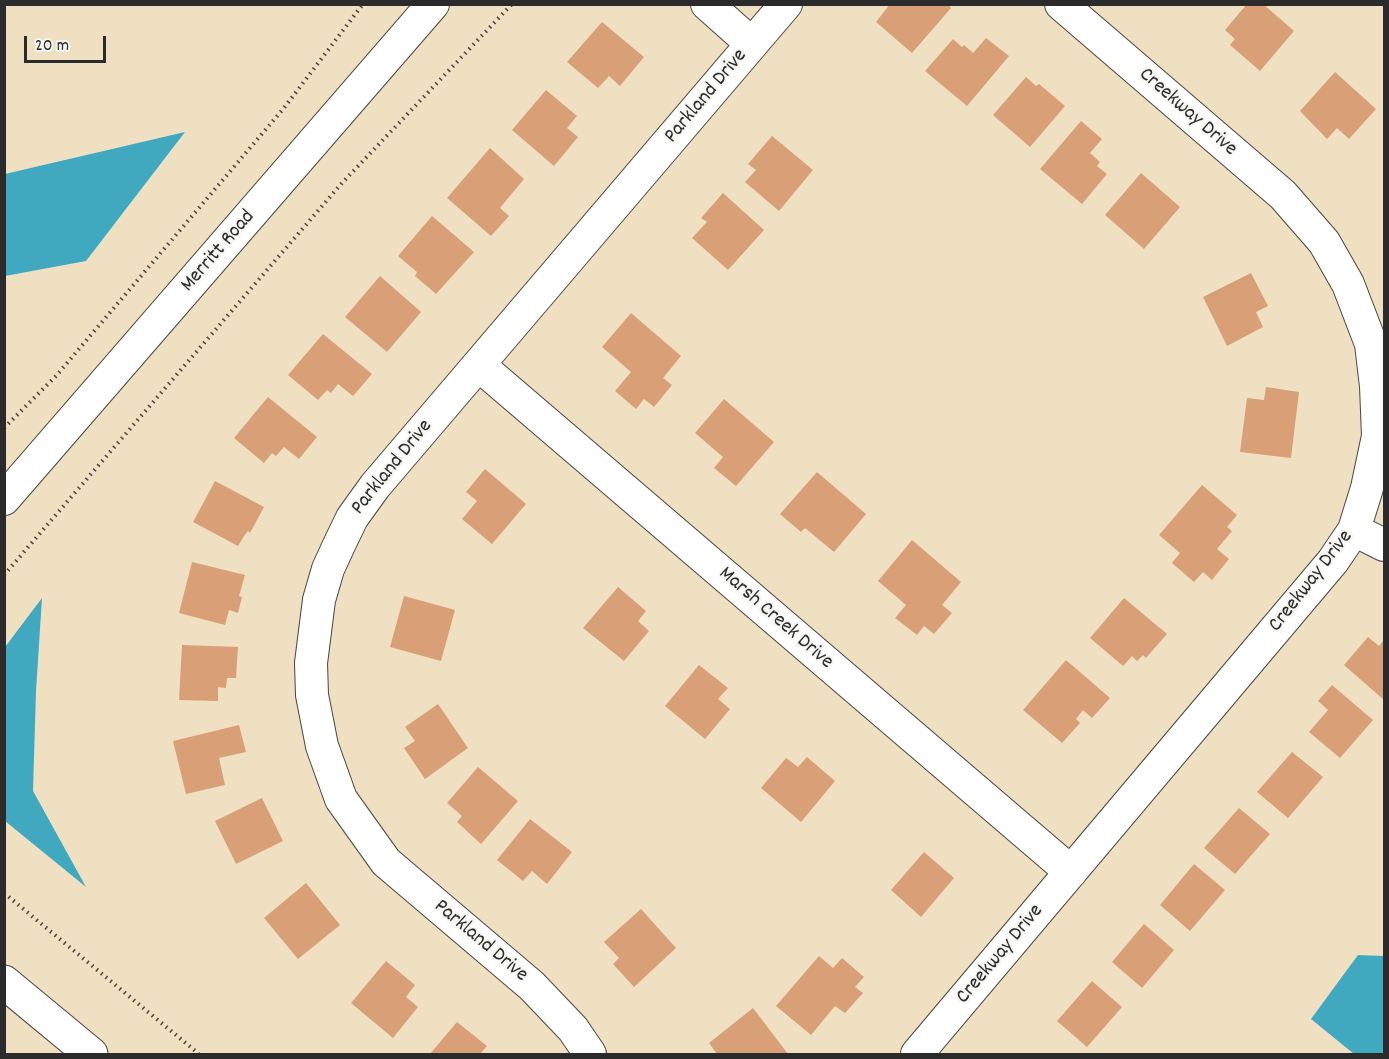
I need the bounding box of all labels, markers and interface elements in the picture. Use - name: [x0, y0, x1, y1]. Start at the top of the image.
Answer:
- scale bar: [27, 24, 110, 62]
- text: 20 m: [35, 34, 69, 59]
- street label: Parkland Drive: [660, 45, 754, 149]
- street label: Creekway Drive: [1133, 63, 1241, 163]
- street label: Merritt Road: [177, 206, 261, 298]
- street label: Parkland Drive: [347, 415, 439, 521]
- street label: Creekway Drive: [1264, 526, 1360, 638]
- street label: Marsh Creek Drive: [712, 562, 838, 676]
- street label: Parkland Drive: [428, 895, 532, 989]
- street label: Creekway Drive: [952, 900, 1050, 1010]

